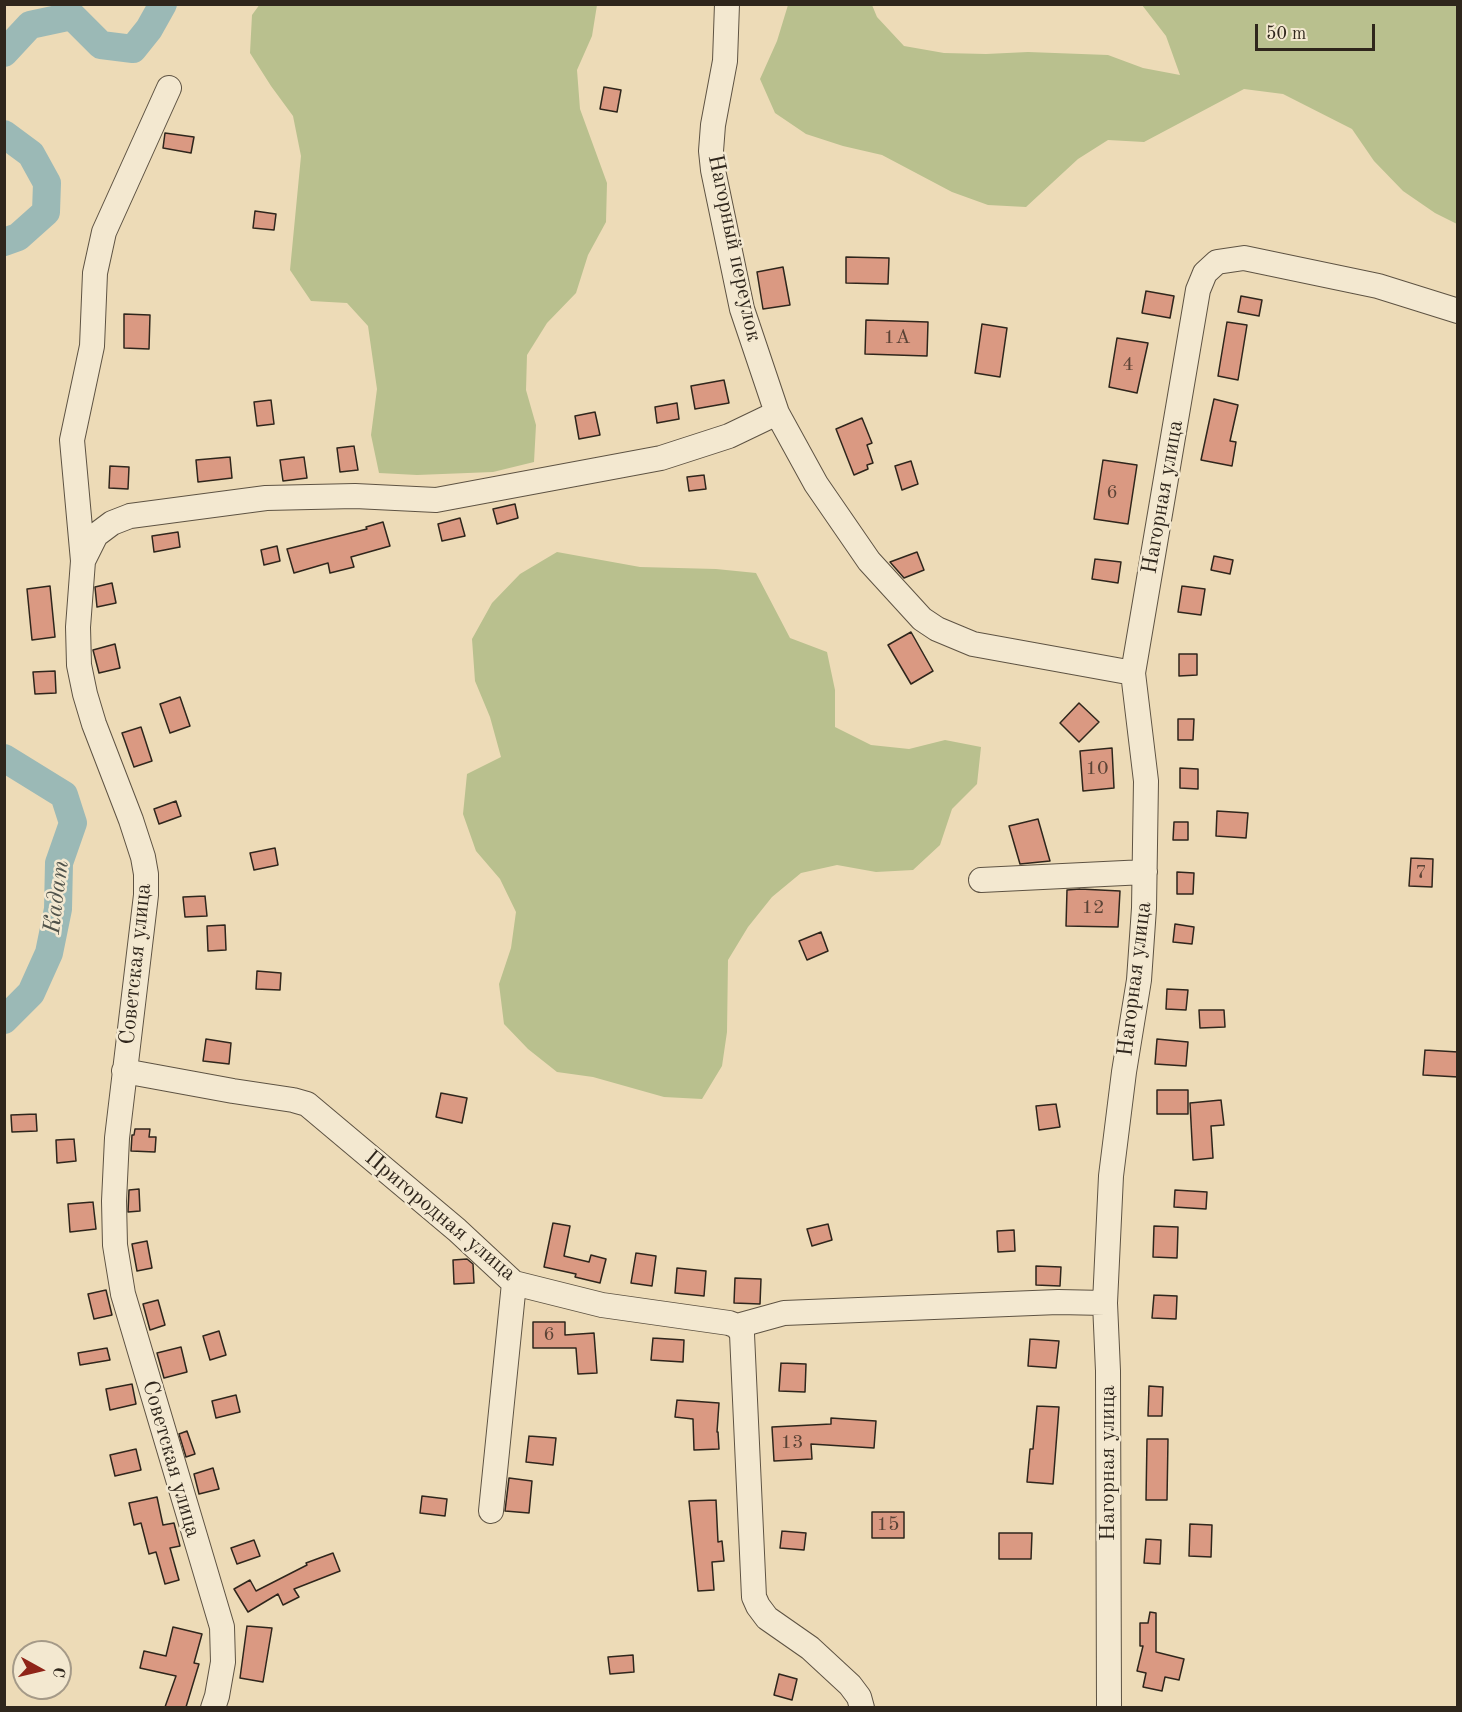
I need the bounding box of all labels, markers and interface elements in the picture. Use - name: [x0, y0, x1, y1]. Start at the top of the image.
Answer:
- scale bar: [1258, 12, 1378, 50]
- text: 50 m: [1266, 25, 1306, 43]
- street label: Нагорный переулок: [701, 152, 767, 344]
- house number: 1А: [884, 326, 910, 350]
- house number: 4: [1122, 353, 1134, 377]
- street label: Нагорная улица: [1136, 418, 1190, 576]
- house number: 6: [1106, 481, 1118, 505]
- house number: 10: [1085, 757, 1109, 781]
- water label: Кадат: [38, 859, 76, 935]
- house number: 7: [1415, 861, 1427, 885]
- street label: Советская улица: [114, 882, 158, 1046]
- house number: 12: [1081, 896, 1105, 920]
- street label: Нагорная улица: [1112, 900, 1158, 1058]
- street label: Пригородная улица: [359, 1145, 521, 1287]
- house number: 6: [543, 1323, 555, 1347]
- street label: Советская улица: [136, 1377, 206, 1541]
- street label: Нагорная улица: [1095, 1385, 1121, 1541]
- house number: 13: [780, 1431, 804, 1455]
- house number: 15: [876, 1513, 900, 1537]
- north arrow: [12, 1640, 72, 1700]
- text: С: [49, 1666, 67, 1679]

